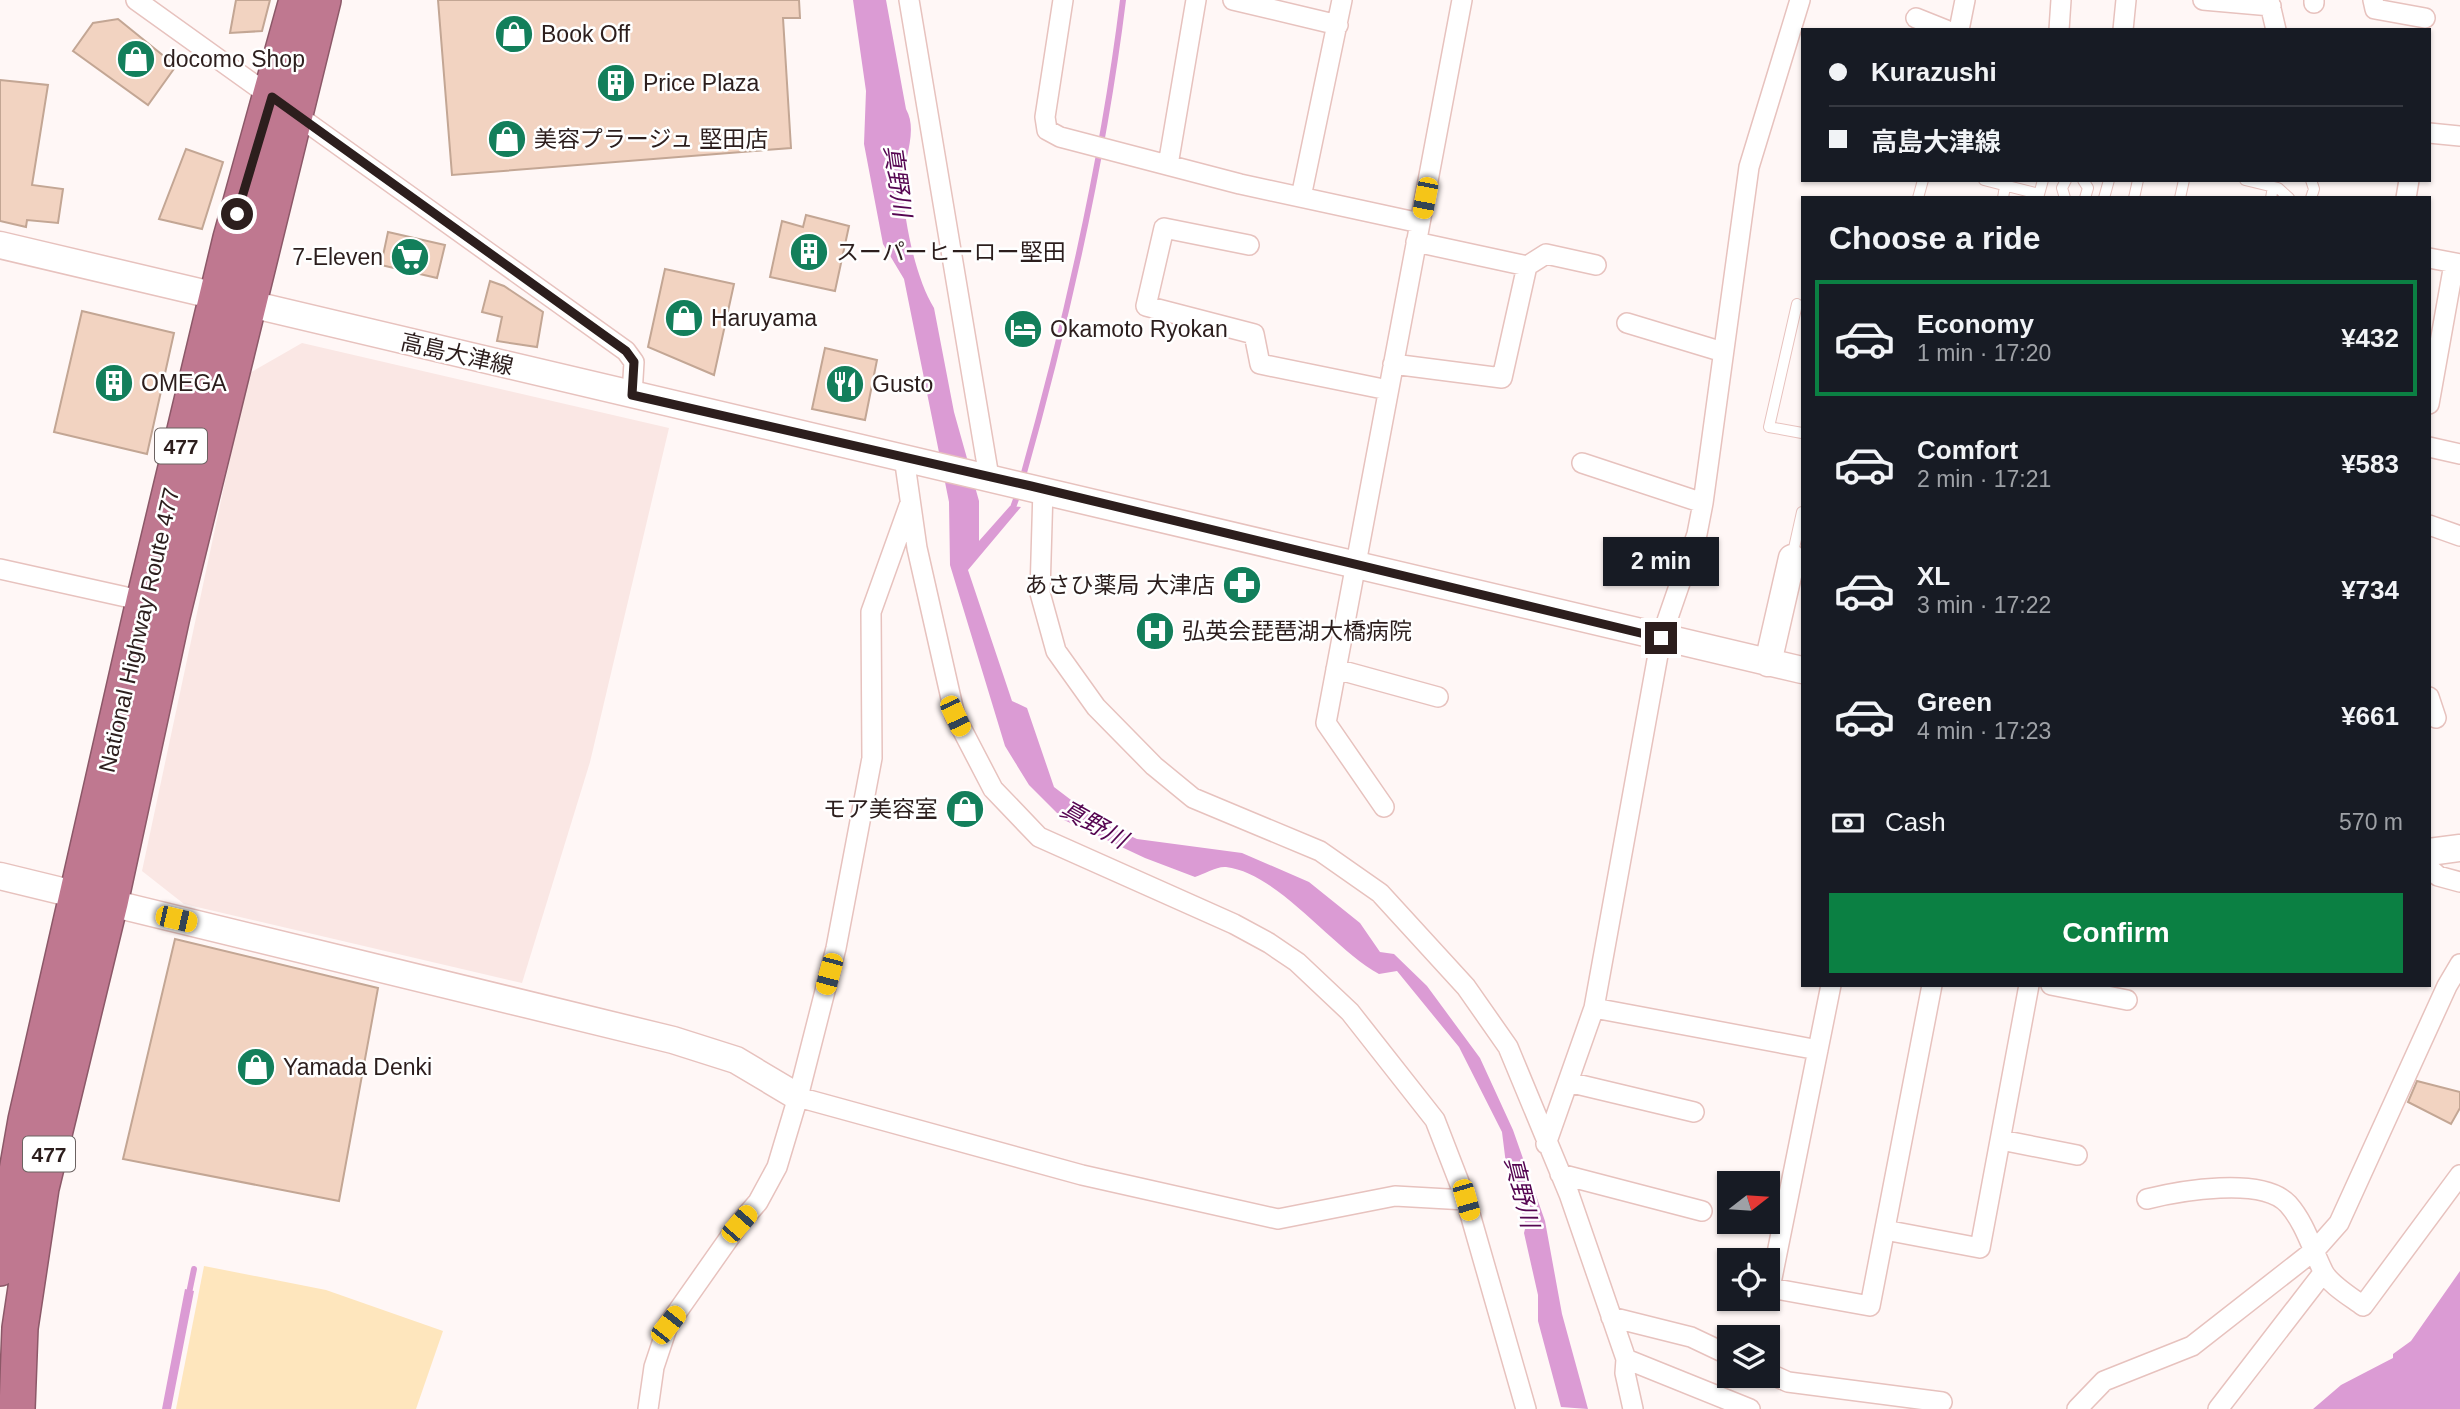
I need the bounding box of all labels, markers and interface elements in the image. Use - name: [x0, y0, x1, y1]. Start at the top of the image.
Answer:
- shop icon: Book Off: [493, 13, 535, 55]
- place label: Book Off: [541, 21, 631, 47]
- shop icon: docomo Shop: [115, 38, 157, 80]
- place label: docomo Shop: [163, 46, 305, 72]
- text: Kurazushi: [1871, 57, 1997, 87]
- building icon: Price Plaza: [595, 62, 637, 104]
- place label: Price Plaza: [643, 70, 760, 96]
- shop icon: 美容プラージュ 堅田店: [486, 118, 528, 160]
- place label: 美容プラージュ 堅田店: [534, 126, 768, 152]
- text: 高島大津線: [1871, 127, 2001, 157]
- water label: 真野川: [880, 143, 917, 221]
- car: [1411, 175, 1440, 221]
- route start: [221, 198, 253, 230]
- text: Choose a ride: [1829, 220, 2041, 256]
- building icon: スーパーヒーロー堅田: [788, 231, 830, 273]
- supermarket icon: 7-Eleven: [389, 236, 431, 278]
- place label: スーパーヒーロー堅田: [836, 239, 1066, 265]
- place label: 7-Eleven: [292, 244, 383, 270]
- shop icon: Haruyama: [663, 297, 705, 339]
- place label: Haruyama: [711, 305, 817, 331]
- icon: car: [1833, 307, 1896, 370]
- hotel icon: Okamoto Ryokan: [1002, 308, 1044, 350]
- text: Economy: [1917, 309, 2034, 339]
- place label: Okamoto Ryokan: [1050, 316, 1228, 342]
- text: ¥432: [2341, 323, 2399, 353]
- street label: 高島大津線: [398, 328, 516, 380]
- text: 1 min · 17:20: [1917, 340, 2051, 366]
- building icon: OMEGA: [93, 362, 135, 404]
- restaurant icon: Gusto: [824, 363, 866, 405]
- place label: OMEGA: [141, 370, 227, 396]
- place label: Gusto: [872, 371, 933, 397]
- road number: 477: [155, 428, 207, 464]
- icon: car: [1833, 433, 1896, 496]
- text: Comfort: [1917, 435, 2018, 465]
- text: ¥583: [2341, 449, 2399, 479]
- text: 2 min · 17:21: [1917, 466, 2051, 492]
- street label: National Highway Route 477: [94, 485, 184, 775]
- callout: 2 min: [1603, 536, 1719, 586]
- text: 2 min: [1631, 548, 1691, 574]
- icon: car: [1833, 559, 1896, 622]
- text: XL: [1917, 561, 1950, 591]
- pharmacy icon: あさひ薬局 大津店: [1221, 564, 1263, 606]
- place label: あさひ薬局 大津店: [1025, 572, 1215, 598]
- text: ¥734: [2341, 575, 2399, 605]
- text: 3 min · 17:22: [1917, 592, 2051, 618]
- hospital icon: 弘英会琵琶湖大橋病院: [1134, 610, 1176, 652]
- place label: 弘英会琵琶湖大橋病院: [1182, 618, 1412, 644]
- route end: [1645, 622, 1677, 654]
- icon: car: [1833, 685, 1896, 748]
- text: Green: [1917, 687, 1992, 717]
- car: [937, 693, 974, 739]
- text: ¥661: [2341, 701, 2399, 731]
- text: 4 min · 17:23: [1917, 718, 2051, 744]
- shop icon: モア美容室: [944, 788, 986, 830]
- water label: 真野川: [1056, 795, 1135, 855]
- place label: モア美容室: [823, 796, 938, 822]
- icon: cash: [1829, 804, 1867, 842]
- text: Cash: [1885, 807, 1946, 837]
- text: 570 m: [2339, 809, 2403, 835]
- button: Confirm: [1829, 893, 2403, 973]
- car: [154, 904, 199, 934]
- car: [814, 951, 845, 997]
- shop icon: Yamada Denki: [235, 1046, 277, 1088]
- place label: Yamada Denki: [283, 1054, 432, 1080]
- road number: 477: [23, 1136, 75, 1172]
- water label: 真野川: [1500, 1154, 1545, 1233]
- north arrow: [1717, 1171, 1780, 1234]
- map controls: [1717, 1171, 1780, 1388]
- car: [1451, 1177, 1482, 1223]
- car: [718, 1201, 761, 1247]
- button: locate: [1717, 1248, 1780, 1311]
- car: [647, 1302, 690, 1348]
- button: layers: [1717, 1325, 1780, 1388]

